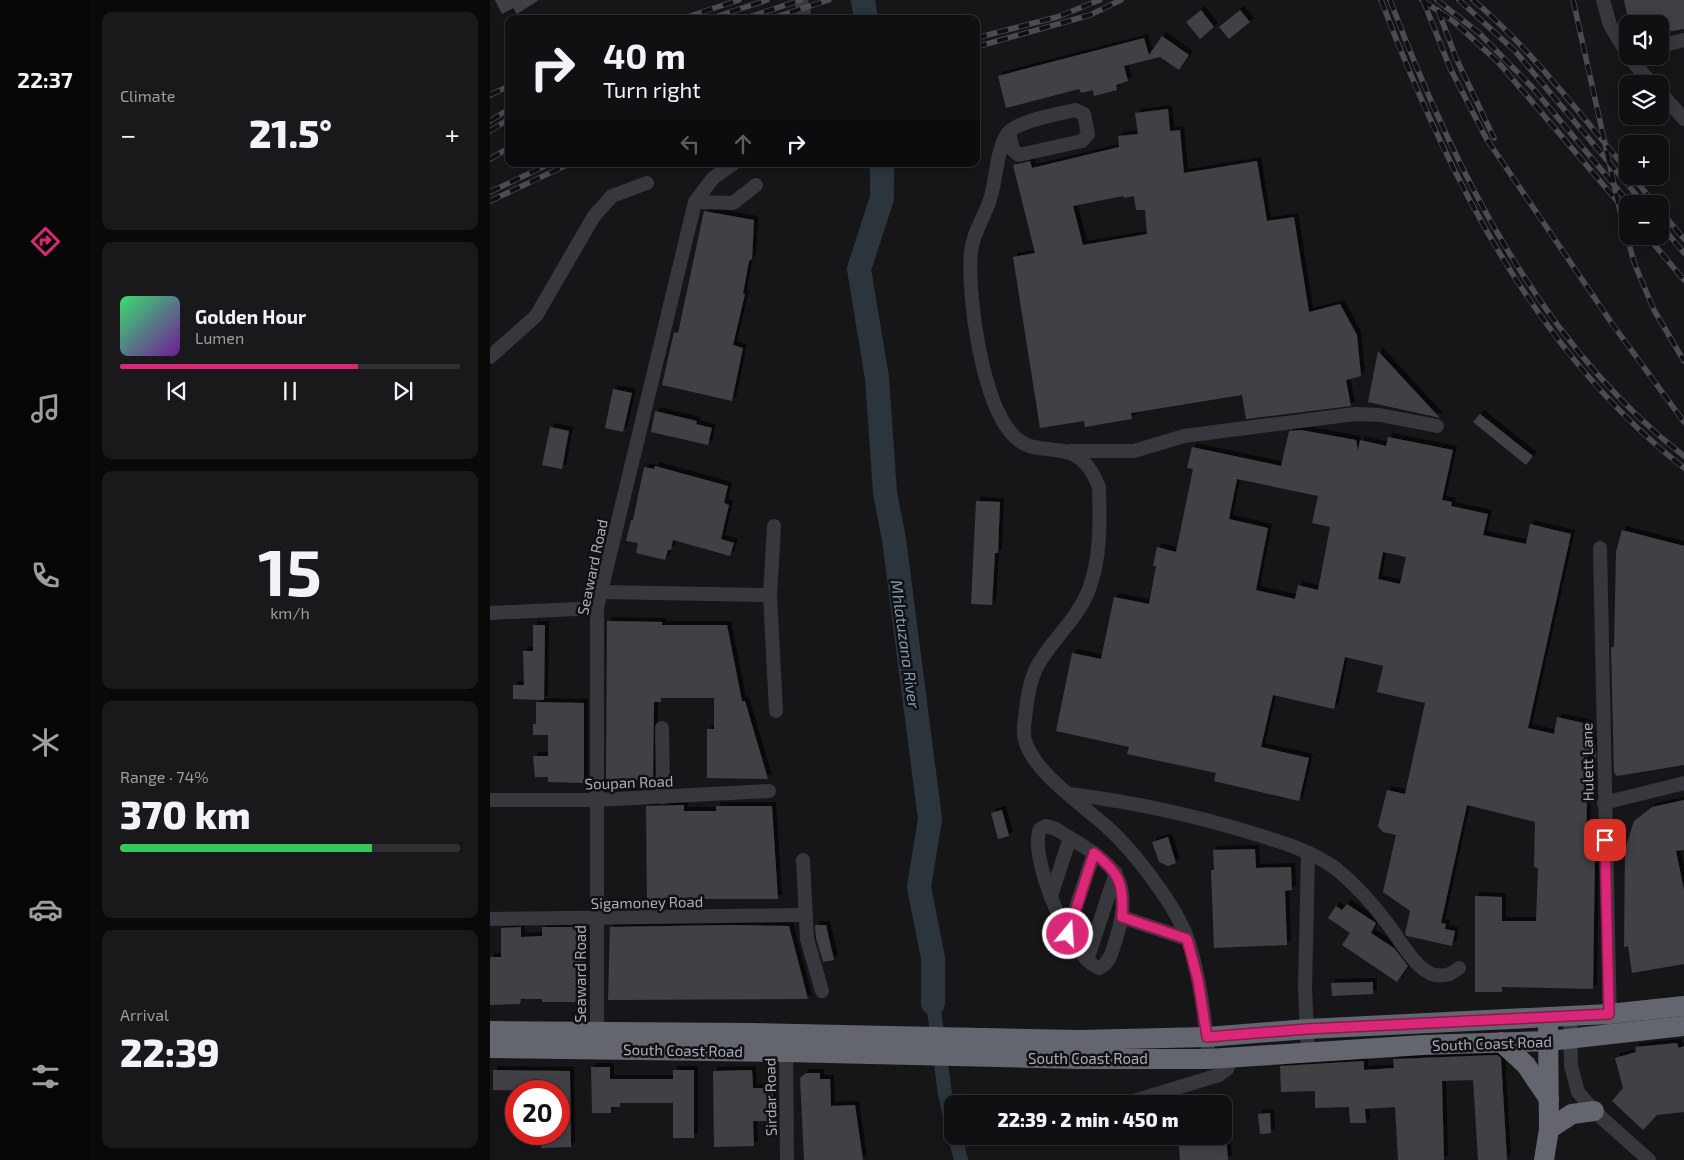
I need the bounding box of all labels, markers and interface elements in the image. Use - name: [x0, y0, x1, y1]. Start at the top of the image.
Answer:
- map controls: [1619, 15, 1669, 245]
- button: sound: [1619, 15, 1669, 65]
- text: 40 m: [603, 34, 686, 76]
- icon: right: [520, 35, 585, 100]
- text: 22:37: [17, 66, 73, 92]
- button: layers: [1619, 75, 1669, 125]
- text: Turn right: [603, 76, 701, 102]
- text: Climate: [120, 86, 175, 105]
- text: 21.5°: [249, 110, 332, 156]
- text: −: [120, 117, 136, 151]
- text: +: [445, 117, 460, 151]
- icon: left: [676, 130, 704, 158]
- icon: ahead: [729, 130, 757, 158]
- icon: right: [782, 130, 810, 158]
- button: +: [1619, 135, 1669, 185]
- button: −: [1619, 195, 1669, 245]
- icon: directions: [28, 224, 63, 259]
- text: Golden Hour: [195, 305, 306, 328]
- text: Lumen: [195, 328, 244, 347]
- icon: previous: [163, 377, 191, 405]
- icon: pause: [276, 377, 304, 405]
- icon: next: [389, 377, 417, 405]
- icon: music: [28, 391, 63, 426]
- street label: Seaward Road: [573, 517, 611, 617]
- text: 15: [258, 531, 322, 609]
- icon: phone: [28, 558, 63, 593]
- water label: Mhlatuzana River: [888, 579, 925, 710]
- text: km/h: [270, 603, 310, 622]
- street label: Hulett Lane: [1577, 723, 1597, 801]
- icon: climate: [28, 725, 63, 760]
- text: Range · 74%: [120, 767, 209, 786]
- street label: Soupan Road: [584, 771, 674, 793]
- text: 370 km: [120, 791, 251, 837]
- pin: [1584, 819, 1626, 861]
- icon: arrive: [1591, 826, 1619, 854]
- icon: car: [28, 892, 63, 927]
- street label: Sigamoney Road: [591, 892, 703, 912]
- position arrow: [1041, 907, 1093, 959]
- street label: Seaward Road: [571, 925, 589, 1023]
- text: Arrival: [120, 1005, 169, 1024]
- text: 22:39: [120, 1029, 220, 1075]
- street label: South Coast Road: [1432, 1032, 1552, 1054]
- street label: South Coast Road: [623, 1040, 743, 1060]
- street label: South Coast Road: [1028, 1049, 1148, 1067]
- street label: Sirdar Road: [760, 1058, 780, 1136]
- icon: filters: [28, 1059, 63, 1094]
- speed limit sign: 20: [505, 1080, 570, 1145]
- text: 22:39 · 2 min · 450 m: [997, 1108, 1179, 1131]

